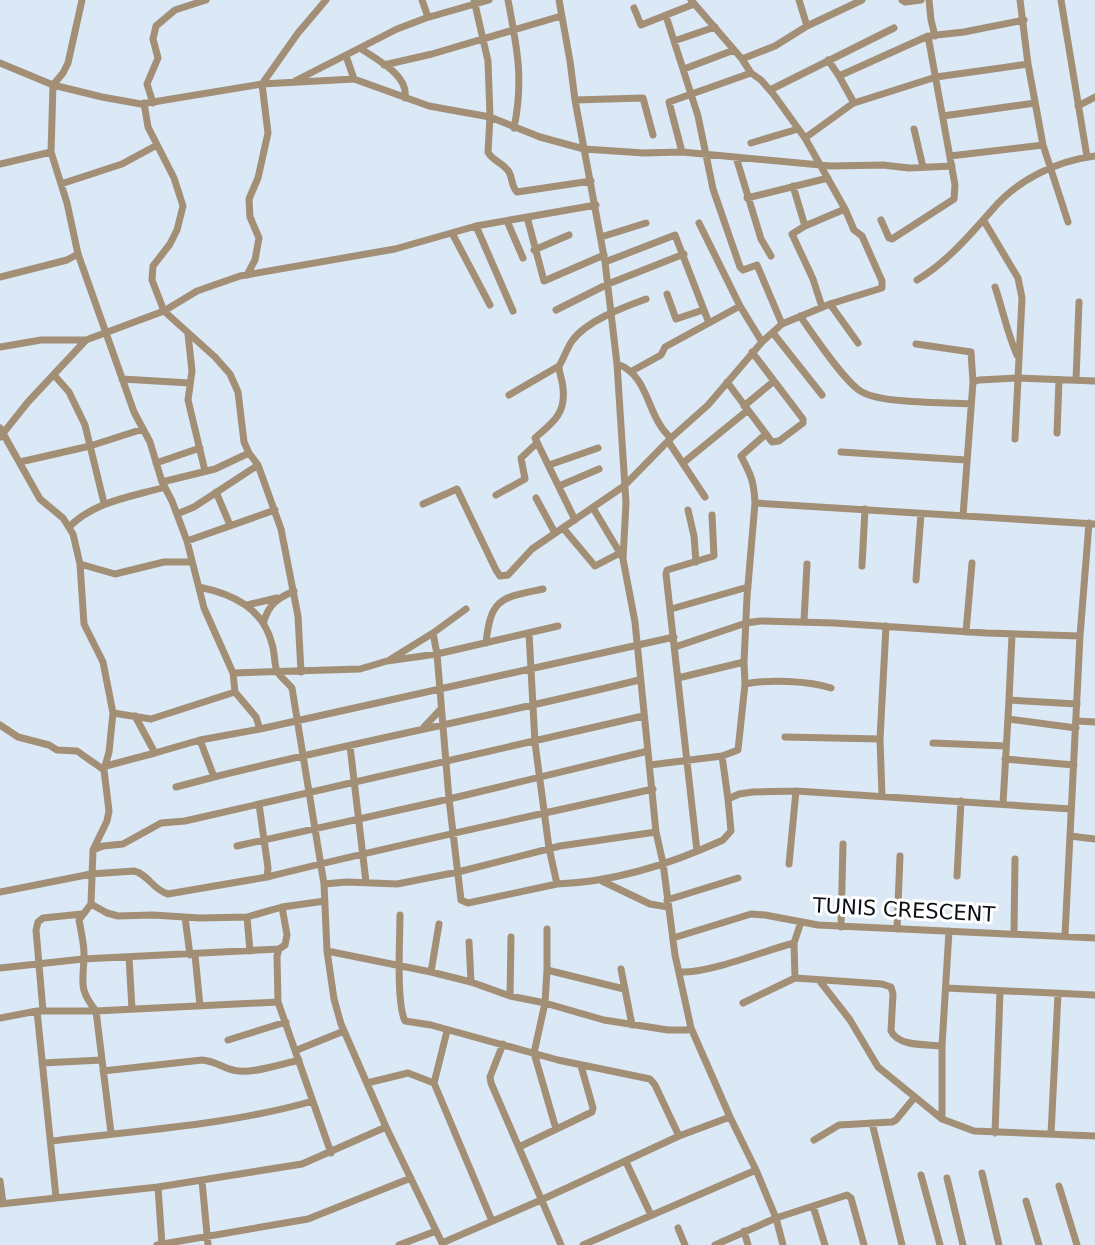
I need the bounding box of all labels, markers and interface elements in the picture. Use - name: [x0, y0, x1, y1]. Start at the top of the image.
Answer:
- street label: TUNIS CRESCENT: [811, 893, 996, 927]

